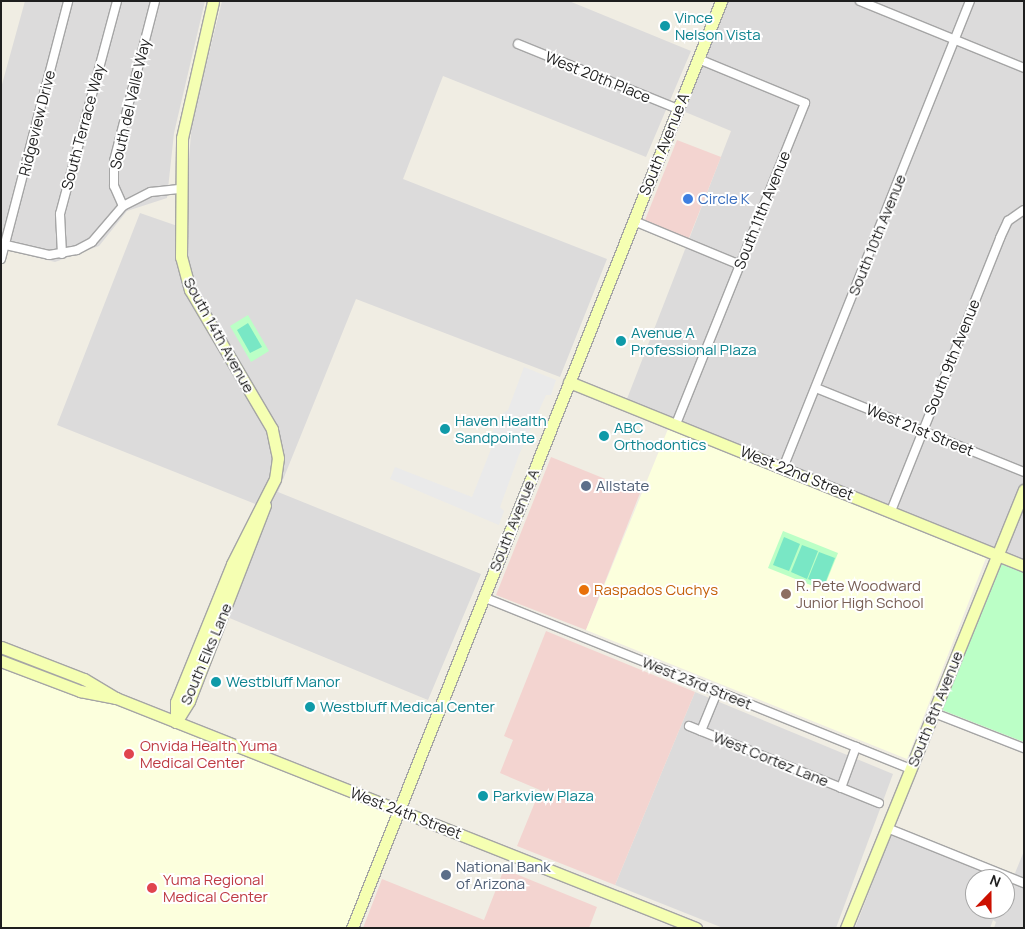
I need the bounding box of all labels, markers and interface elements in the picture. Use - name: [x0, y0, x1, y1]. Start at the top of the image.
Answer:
- place label: Vince Nelson Vista: [675, 8, 761, 43]
- marker: Vince Nelson Vista: [659, 20, 671, 32]
- street label: South del Valle Way: [106, 37, 154, 171]
- street label: West 20th Place: [543, 48, 653, 106]
- street label: South Terrace Way: [58, 62, 108, 192]
- street label: Ridgeview Drive: [15, 68, 59, 178]
- street label: South Avenue A: [635, 90, 693, 198]
- street label: South 11th Avenue: [730, 148, 794, 272]
- street label: South 10th Avenue: [844, 172, 910, 298]
- place label: Circle K: [698, 190, 750, 208]
- marker: Circle K: [682, 193, 694, 205]
- street label: South 14th Avenue: [180, 274, 258, 396]
- street label: South 9th Avenue: [921, 296, 983, 418]
- place label: Avenue A Professional Plaza: [631, 323, 757, 358]
- marker: Avenue A Professional Plaza: [615, 335, 627, 347]
- street label: West 21st Street: [864, 400, 976, 460]
- place label: Haven Health Sandpointe: [455, 411, 547, 446]
- place label: ABC Orthodontics: [614, 418, 706, 453]
- marker: Haven Health Sandpointe: [439, 423, 451, 435]
- marker: ABC Orthodontics: [598, 430, 610, 442]
- street label: West 22nd Street: [738, 442, 856, 504]
- street label: South Avenue A: [485, 466, 543, 574]
- place label: Allstate: [596, 477, 649, 495]
- marker: Allstate: [580, 480, 592, 492]
- place label: R. Pete Woodward Junior High School: [796, 576, 924, 611]
- place label: Raspados Cuchys: [594, 581, 718, 599]
- marker: Raspados Cuchys: [578, 584, 590, 596]
- marker: R. Pete Woodward Junior High School: [780, 588, 792, 600]
- street label: South Elks Lane: [176, 600, 236, 708]
- street label: South 8th Avenue: [904, 649, 966, 769]
- street label: West 23rd Street: [639, 653, 755, 713]
- place label: Westbluff Manor: [226, 673, 340, 691]
- marker: Westbluff Manor: [210, 676, 222, 688]
- place label: Westbluff Medical Center: [320, 698, 495, 716]
- marker: Westbluff Medical Center: [304, 701, 316, 713]
- street label: West Cortez Lane: [711, 728, 831, 790]
- place label: Onvida Health Yuma Medical Center: [140, 736, 277, 771]
- marker: Onvida Health Yuma Medical Center: [122, 747, 136, 761]
- street label: West 24th Street: [348, 783, 464, 843]
- place label: Parkview Plaza: [493, 787, 594, 805]
- marker: Parkview Plaza: [477, 790, 489, 802]
- place label: National Bank of Arizona: [456, 857, 551, 892]
- marker: National Bank of Arizona: [440, 869, 452, 881]
- north arrow: [965, 869, 1015, 919]
- place label: Yuma Regional Medical Center: [163, 870, 268, 905]
- text: N: [987, 870, 1004, 891]
- marker: Yuma Regional Medical Center: [145, 881, 159, 895]

